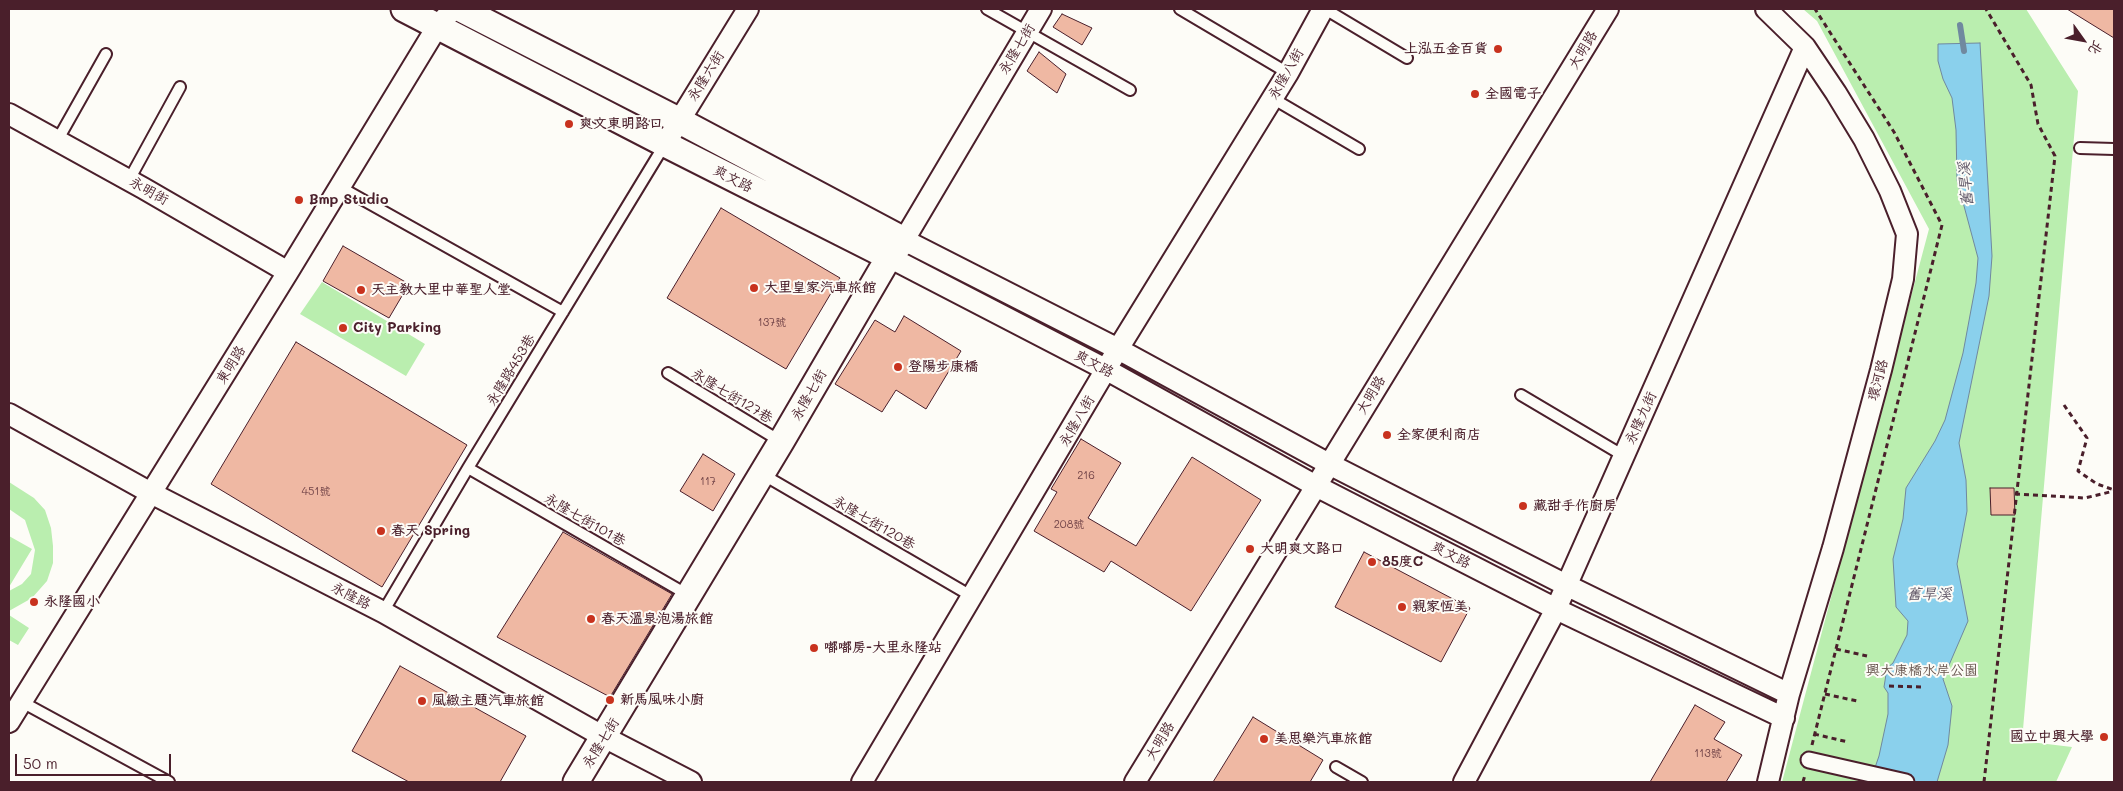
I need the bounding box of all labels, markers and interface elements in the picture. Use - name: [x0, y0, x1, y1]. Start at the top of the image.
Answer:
- north arrow: [2058, 15, 2108, 65]
- street label: 永隆七街: [995, 21, 1039, 77]
- street label: 大明路: [1565, 28, 1601, 72]
- text: 北: [2084, 37, 2108, 59]
- place label: 上泓五金百貨: [1404, 41, 1488, 57]
- marker: 上泓五金百貨: [1492, 43, 1504, 55]
- street label: 永隆八街: [1265, 46, 1307, 102]
- street label: 永隆六街: [684, 48, 728, 104]
- place label: 全國電子: [1485, 86, 1541, 102]
- marker: 全國電子: [1469, 88, 1481, 100]
- place label: 爽文東明路口: [579, 116, 663, 132]
- marker: 爽文東明路口: [563, 118, 575, 130]
- water label: 舊旱溪: [1955, 161, 1977, 207]
- street label: 爽文路: [710, 162, 756, 196]
- street label: 永明街: [127, 173, 171, 209]
- place label: Bmp Studio: [309, 192, 389, 208]
- marker: Bmp Studio: [293, 194, 305, 206]
- place label: 大里皇家汽車旅館: [764, 280, 876, 296]
- place label: 天主教大里中華聖人堂: [371, 282, 511, 298]
- marker: 大里皇家汽車旅館: [748, 282, 760, 294]
- marker: 天主教大里中華聖人堂: [355, 284, 367, 296]
- house number: 137號: [758, 316, 786, 330]
- place label: City Parking: [353, 320, 441, 336]
- marker: City Parking: [337, 322, 349, 334]
- street label: 永隆路453巷: [483, 331, 539, 409]
- street label: 東明路: [213, 343, 249, 387]
- street label: 爽文路: [1072, 347, 1116, 381]
- street label: 環河路: [1864, 358, 1892, 402]
- place label: 登陽步康橋: [908, 359, 978, 375]
- marker: 登陽步康橋: [892, 361, 904, 373]
- street label: 永隆七街127巷: [688, 365, 776, 427]
- street label: 永隆七街: [788, 367, 830, 423]
- street label: 大明路: [1353, 373, 1389, 417]
- street label: 永隆九街: [1622, 389, 1660, 447]
- street label: 永隆八街: [1056, 393, 1098, 449]
- place label: 全家便利商店: [1397, 427, 1481, 443]
- marker: 全家便利商店: [1381, 429, 1393, 441]
- house number: 216: [1077, 469, 1095, 483]
- house number: 117: [700, 475, 716, 489]
- house number: 451號: [302, 485, 330, 499]
- street label: 永隆七街101巷: [541, 490, 629, 550]
- street label: 永隆七街120巷: [830, 493, 918, 553]
- place label: 藏甜手作廚房: [1533, 498, 1617, 514]
- marker: 藏甜手作廚房: [1517, 500, 1529, 512]
- house number: 208號: [1054, 518, 1084, 532]
- place label: 春天 Spring: [391, 523, 470, 539]
- marker: 春天 Spring: [375, 525, 387, 537]
- street label: 爽文路: [1428, 538, 1474, 572]
- place label: 大明爽文路口: [1260, 541, 1344, 557]
- marker: 大明爽文路口: [1244, 543, 1256, 555]
- place label: 85度C: [1382, 554, 1423, 570]
- marker: 85度C: [1366, 556, 1378, 568]
- street label: 永隆路: [328, 579, 374, 613]
- water label: 舊旱溪: [1907, 585, 1951, 603]
- place label: 永隆國小: [44, 594, 100, 610]
- marker: 永隆國小: [28, 596, 40, 608]
- place label: 親家恆美: [1412, 599, 1468, 615]
- marker: 親家恆美: [1396, 601, 1408, 613]
- place label: 春天溫泉泡湯旅館: [601, 611, 713, 627]
- marker: 春天溫泉泡湯旅館: [585, 613, 597, 625]
- place label: 嘟嘟房-大里永隆站: [824, 640, 942, 656]
- marker: 嘟嘟房-大里永隆站: [808, 642, 820, 654]
- park label: 興大康橋水岸公園: [1866, 663, 1978, 679]
- place label: 新馬風味小廚: [620, 692, 704, 708]
- place label: 風緻主題汽車旅館: [432, 693, 544, 709]
- marker: 新馬風味小廚: [604, 694, 616, 706]
- marker: 風緻主題汽車旅館: [416, 695, 428, 707]
- street label: 永隆七街: [579, 715, 623, 771]
- street label: 大明路: [1142, 719, 1178, 763]
- place label: 國立中興大學: [2010, 729, 2094, 745]
- place label: 美思樂汽車旅館: [1274, 731, 1372, 747]
- marker: 國立中興大學: [2098, 731, 2110, 743]
- marker: 美思樂汽車旅館: [1258, 733, 1270, 745]
- scale bar: [18, 744, 174, 776]
- house number: 113號: [1694, 747, 1722, 761]
- text: 50 m: [23, 753, 58, 773]

